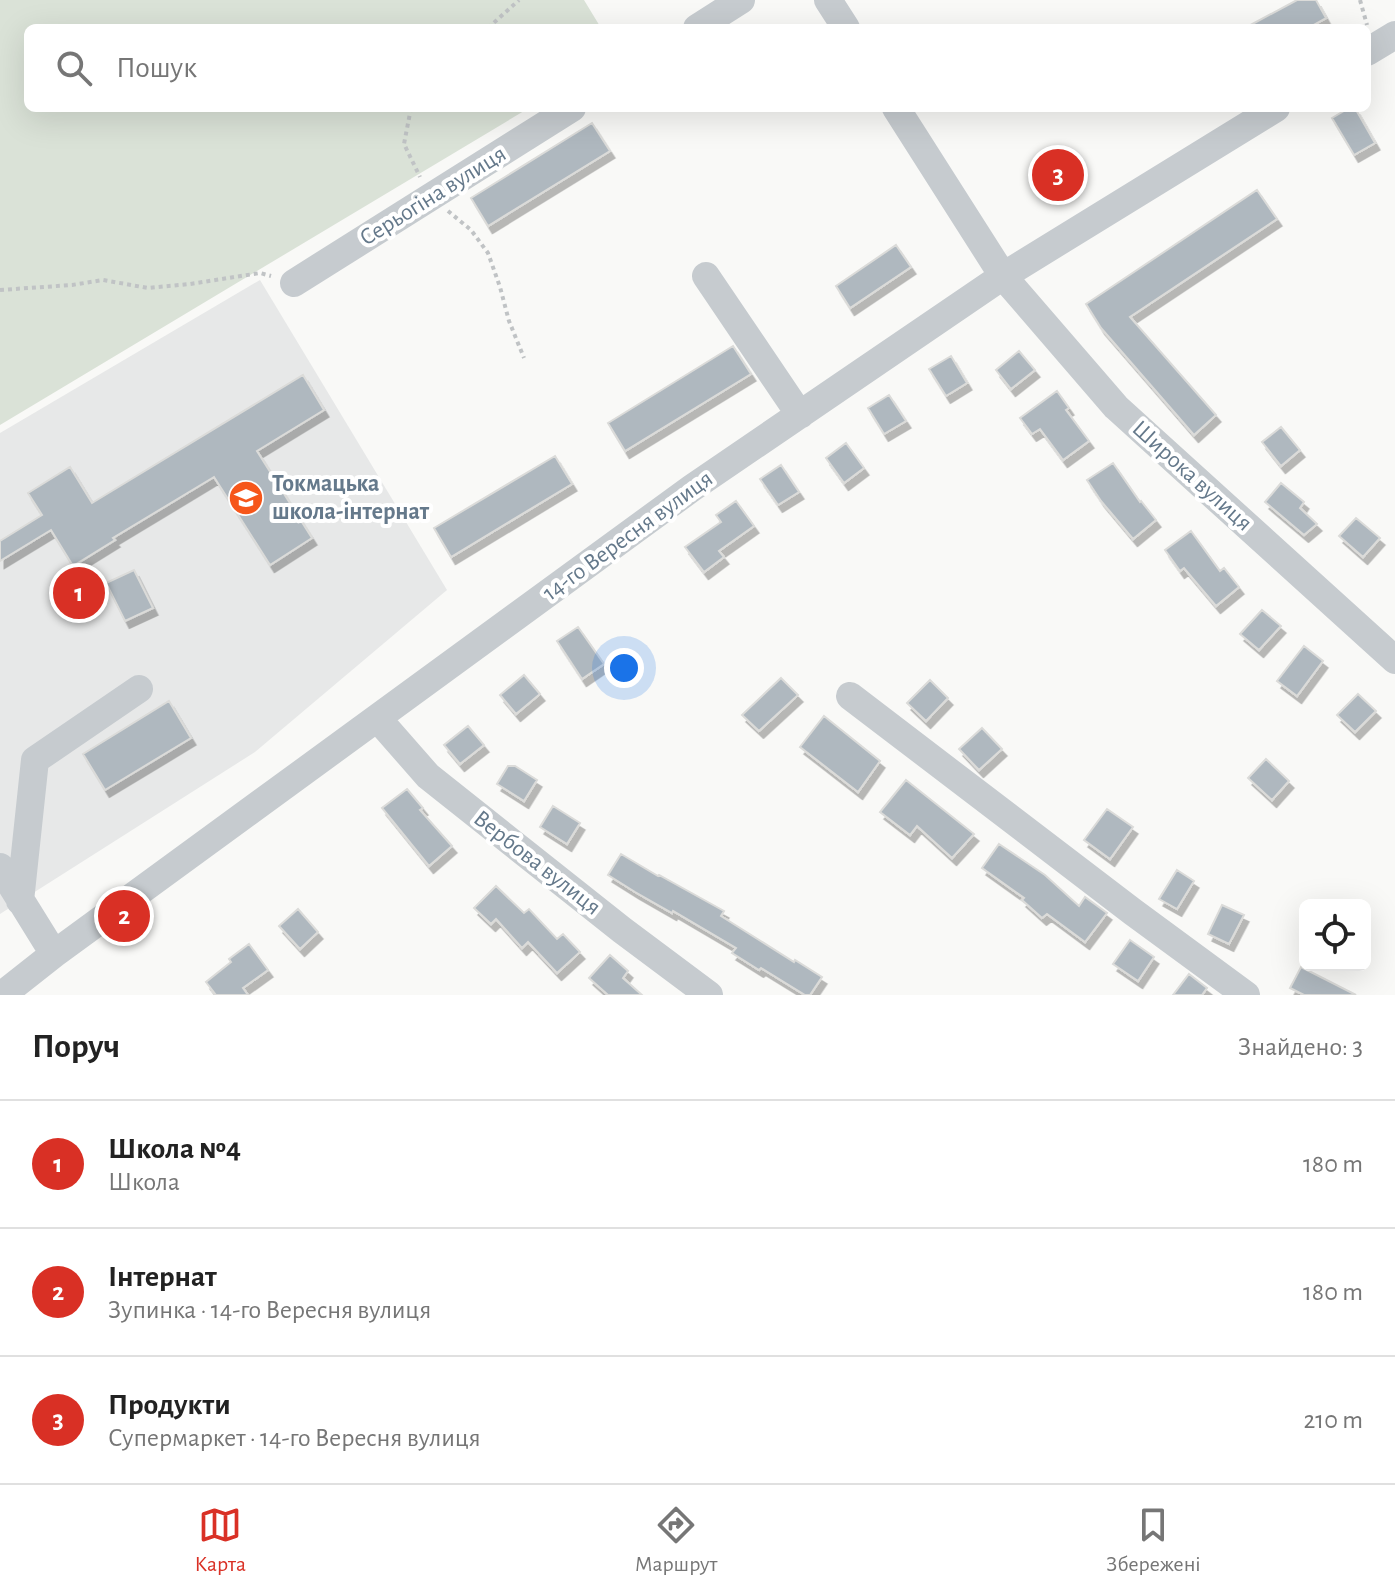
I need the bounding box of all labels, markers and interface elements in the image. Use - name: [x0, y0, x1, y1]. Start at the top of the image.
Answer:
- search box: [24, 24, 1371, 112]
- icon: search: [52, 46, 96, 90]
- text: Пошук: [116, 53, 197, 83]
- street label: Серьогіна вулиця: [356, 141, 510, 251]
- pin: 3: [1032, 145, 1084, 205]
- street label: Широка вулиця: [1127, 416, 1257, 536]
- street label: 14-го Вересня вулиця: [539, 466, 717, 606]
- place label: Токмацька школа-інтернат: [272, 472, 430, 524]
- school or university icon: Токмацька школа-інтернат: [227, 479, 265, 517]
- pin: 1: [53, 563, 105, 623]
- your location: [604, 648, 644, 688]
- street label: Вербова вулиця: [469, 806, 605, 920]
- pin: 2: [98, 886, 150, 946]
- map controls: [1299, 899, 1371, 971]
- button: locate: [1299, 899, 1371, 971]
- text: Поруч: [32, 1030, 120, 1064]
- text: Знайдено: 3: [1238, 1034, 1363, 1060]
- text: Школа №4: [108, 1134, 241, 1164]
- text: 1: [53, 1151, 63, 1177]
- text: 180 m: [1303, 1151, 1363, 1177]
- text: Школа: [108, 1169, 180, 1195]
- text: Інтернат: [108, 1262, 217, 1292]
- text: 2: [52, 1279, 64, 1305]
- text: 180 m: [1303, 1279, 1363, 1305]
- text: Зупинка · 14-го Вересня вулиця: [108, 1297, 431, 1323]
- text: Продукти: [108, 1390, 231, 1420]
- text: 3: [52, 1407, 64, 1433]
- text: 210 m: [1303, 1407, 1363, 1433]
- text: Супермаркет · 14-го Вересня вулиця: [108, 1425, 481, 1451]
- tab: Карта: [194, 1503, 246, 1577]
- tab: Маршрут: [635, 1503, 717, 1577]
- tab: Збережені: [1106, 1503, 1201, 1577]

